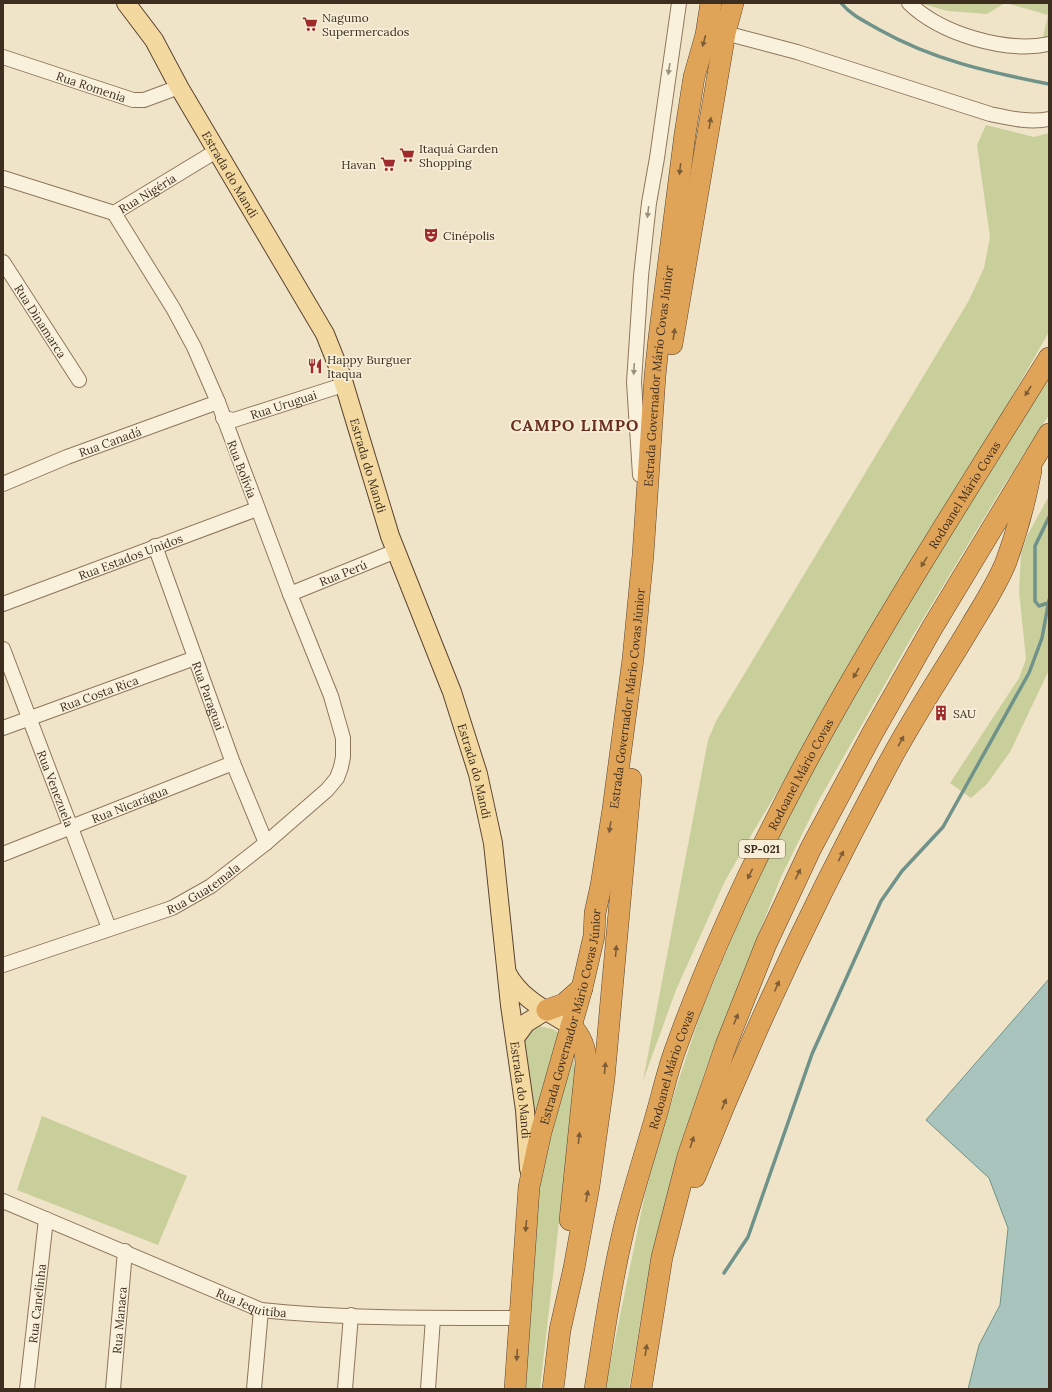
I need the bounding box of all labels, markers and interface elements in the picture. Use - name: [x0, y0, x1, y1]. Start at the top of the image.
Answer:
- place label: Nagumo Supermercados: [322, 10, 410, 39]
- supermarket icon: Nagumo Supermercados: [301, 15, 319, 33]
- one-way arrow: [701, 36, 707, 48]
- one-way arrow: [666, 63, 672, 75]
- street label: Rua Romenia: [54, 68, 128, 105]
- one-way arrow: [707, 117, 713, 129]
- street label: Estrada do Mandi: [199, 128, 262, 220]
- place label: Itaquá Garden Shopping: [419, 141, 498, 170]
- supermarket icon: Itaquá Garden Shopping: [398, 146, 416, 164]
- supermarket icon: Havan: [379, 155, 397, 173]
- place label: Havan: [341, 157, 376, 172]
- one-way arrow: [677, 163, 684, 175]
- street label: Rua Nigéria: [116, 170, 178, 216]
- one-way arrow: [644, 206, 651, 218]
- theatre icon: Cinépolis: [422, 226, 440, 244]
- place label: Cinépolis: [443, 228, 495, 243]
- street label: Estrada Governador Mário Covas Júnior: [640, 264, 676, 487]
- street label: Rua Dinamarca: [12, 281, 70, 360]
- one-way arrow: [671, 328, 677, 340]
- place label: Happy Burguer Itaqua: [327, 352, 412, 381]
- restaurant icon: Happy Burguer Itaqua: [306, 357, 324, 375]
- one-way arrow: [631, 363, 637, 376]
- one-way arrow: [1025, 385, 1032, 397]
- street label: Rua Uruguai: [248, 386, 318, 422]
- district label: CAMPO LIMPO: [511, 415, 639, 435]
- street label: Estrada do Mandi: [347, 416, 390, 514]
- street label: Rua Canadá: [76, 423, 143, 460]
- street label: Rodoanel Mário Covas: [925, 437, 1003, 551]
- street label: Rua Bolívia: [224, 438, 260, 500]
- street label: Rua Estados Unidos: [76, 530, 185, 583]
- street label: Rua Perú: [317, 556, 369, 589]
- one-way arrow: [920, 556, 927, 568]
- street label: Estrada Governador Mário Covas Júnior: [606, 586, 647, 810]
- street label: Rua Paraguai: [190, 659, 228, 732]
- one-way arrow: [852, 667, 859, 679]
- street label: Rua Costa Rica: [57, 672, 140, 714]
- building icon: SAU: [932, 704, 950, 722]
- place label: SAU: [953, 706, 976, 721]
- street label: Rodoanel Mário Covas: [764, 715, 836, 832]
- street label: Estrada do Mandi: [455, 721, 495, 820]
- one-way arrow: [897, 735, 904, 747]
- street label: Rua Venezuela: [35, 748, 77, 829]
- street label: Rua Nicarágua: [89, 782, 170, 826]
- one-way arrow: [607, 821, 613, 833]
- road number: SP-021: [739, 840, 785, 858]
- one-way arrow: [838, 851, 844, 862]
- street label: Rua Guatemala: [164, 859, 242, 917]
- one-way arrow: [795, 868, 801, 880]
- one-way arrow: [747, 869, 753, 880]
- street label: Estrada Governador Mário Covas Júnior: [536, 906, 603, 1126]
- one-way arrow: [613, 945, 620, 957]
- one-way arrow: [775, 979, 781, 991]
- street label: Rodoanel Mário Covas: [645, 1007, 697, 1131]
- one-way arrow: [734, 1013, 740, 1025]
- street label: Estrada do Mandi: [508, 1040, 534, 1139]
- one-way arrow: [602, 1062, 609, 1074]
- one-way arrow: [720, 1098, 727, 1110]
- one-way arrow: [576, 1132, 582, 1144]
- one-way arrow: [689, 1135, 695, 1147]
- one-way arrow: [584, 1190, 590, 1202]
- one-way arrow: [523, 1220, 530, 1232]
- street label: Rua Canelinha: [25, 1263, 48, 1344]
- street label: Rua Jequitiba: [214, 1284, 287, 1320]
- street label: Rua Manaca: [109, 1286, 129, 1354]
- one-way arrow: [643, 1344, 649, 1356]
- one-way arrow: [513, 1349, 520, 1361]

